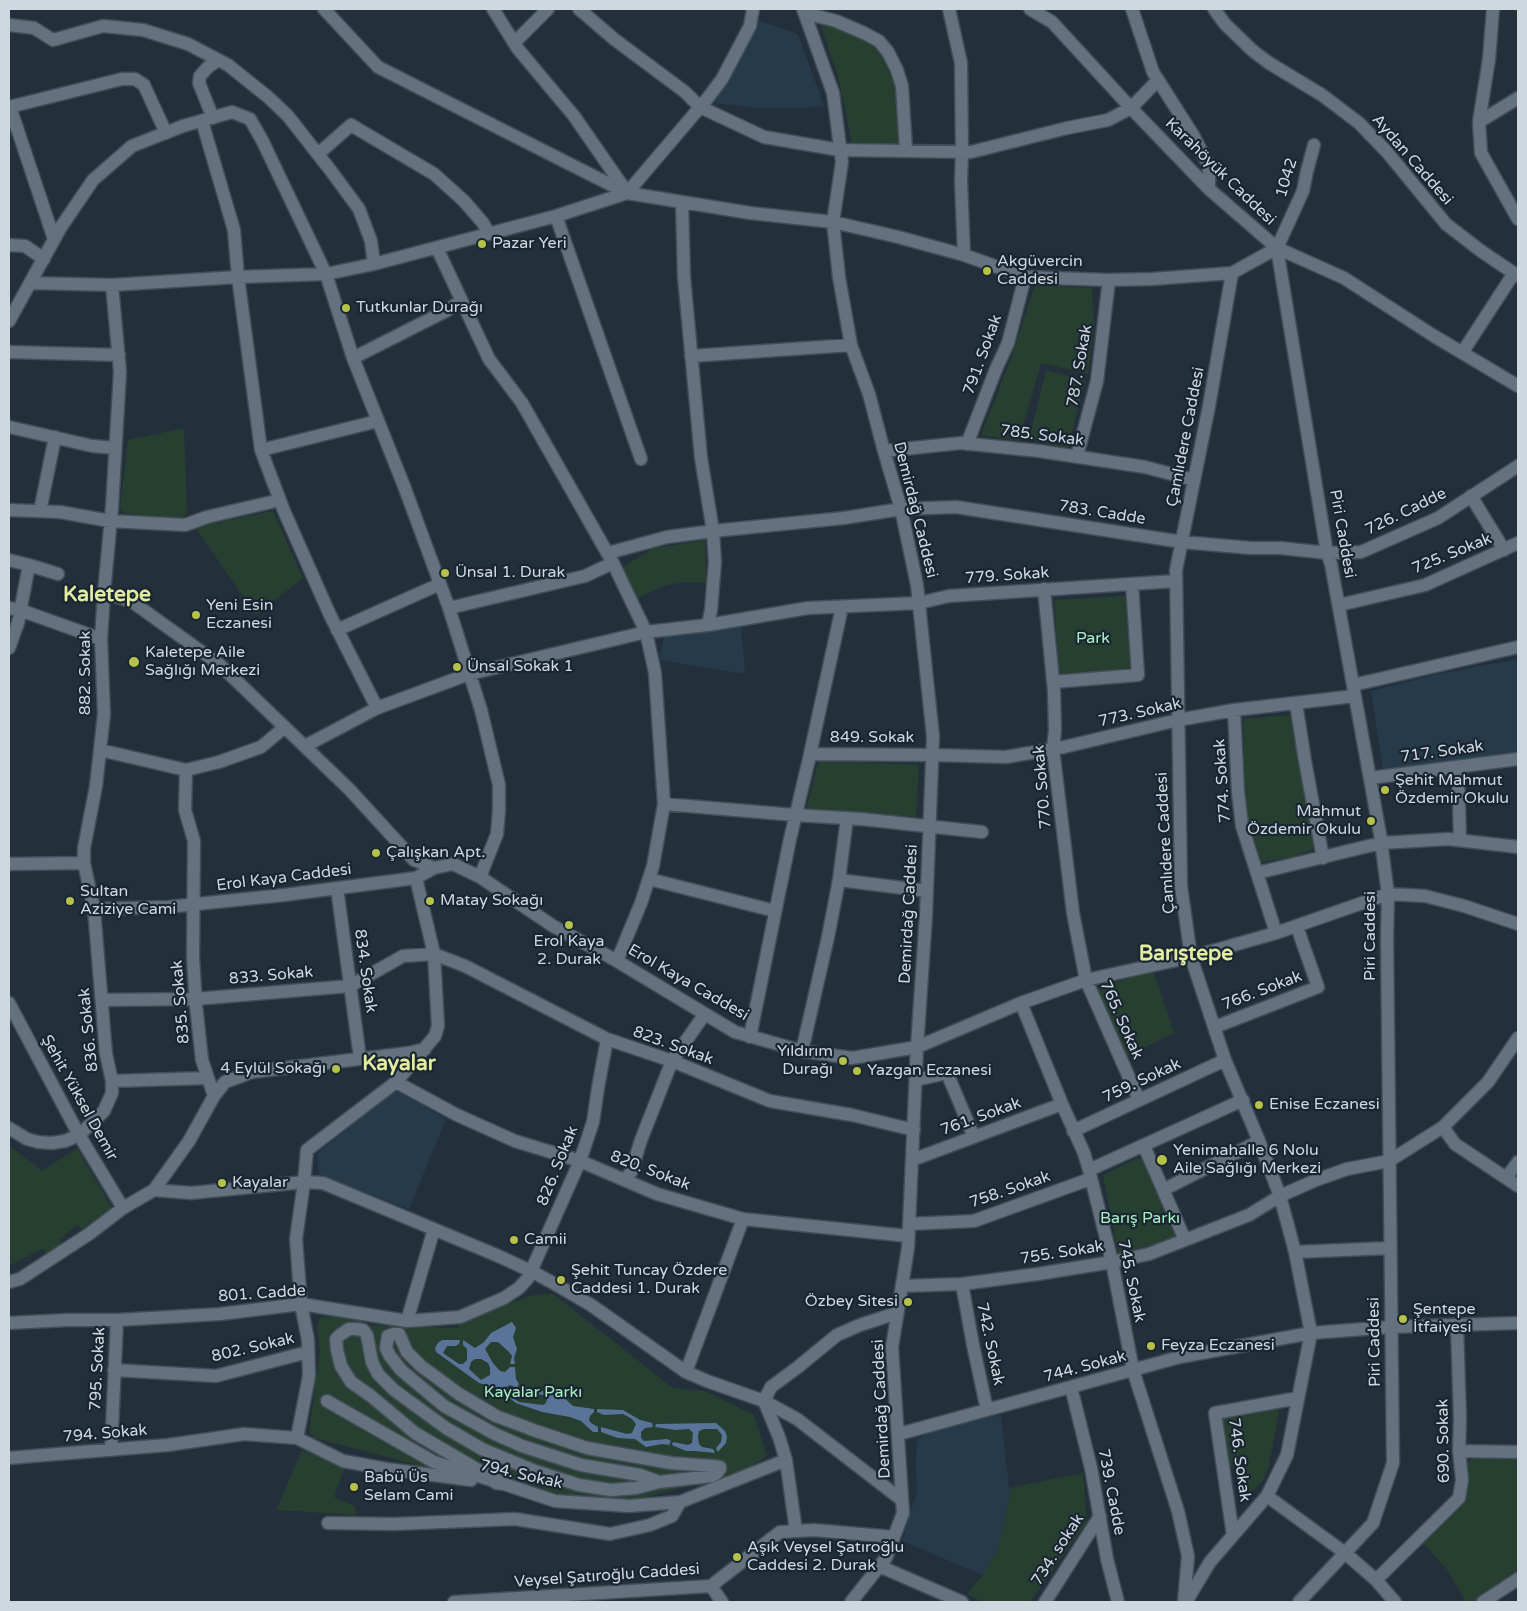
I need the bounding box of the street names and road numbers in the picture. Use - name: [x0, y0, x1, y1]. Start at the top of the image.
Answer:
- street label: Aydan Caddesi: [1367, 111, 1457, 209]
- street label: Karahöyük Caddesi: [1161, 114, 1279, 230]
- street label: 1042: [1272, 156, 1302, 200]
- street label: 791. Sokak: [960, 312, 1006, 398]
- street label: 787. Sokak: [1063, 323, 1097, 409]
- street label: Çamlıdere Caddesi: [1163, 365, 1209, 509]
- street label: 785. Sokak: [999, 421, 1085, 451]
- street label: Demirdağ Caddesi: [889, 440, 941, 580]
- street label: 726. Cadde: [1362, 484, 1450, 540]
- street label: Piri Caddesi: [1325, 488, 1359, 580]
- street label: 783. Cadde: [1057, 497, 1147, 529]
- street label: 725. Sokak: [1409, 529, 1495, 579]
- street label: 779. Sokak: [964, 563, 1050, 589]
- street label: 882. Sokak: [76, 631, 96, 715]
- street label: 773. Sokak: [1097, 694, 1183, 732]
- street label: 849. Sokak: [830, 728, 914, 748]
- street label: 717. Sokak: [1399, 737, 1485, 767]
- street label: 774. Sokak: [1210, 738, 1236, 824]
- street label: 770. Sokak: [1030, 744, 1056, 830]
- street label: Çamlıdere Caddesi: [1153, 772, 1179, 914]
- street label: Demirdağ Caddesi: [896, 844, 922, 984]
- street label: Erol Kaya Caddesi: [215, 860, 353, 896]
- street label: Piri Caddesi: [1361, 891, 1381, 981]
- street label: 834. Sokak: [350, 928, 380, 1014]
- street label: Erol Kaya Caddesi: [624, 941, 752, 1025]
- street label: 835. Sokak: [168, 959, 194, 1045]
- street label: 833. Sokak: [228, 963, 314, 989]
- street label: 766. Sokak: [1219, 967, 1305, 1015]
- street label: 765. Sokak: [1095, 978, 1147, 1062]
- street label: 836. Sokak: [75, 987, 103, 1073]
- street label: 823. Sokak: [630, 1023, 716, 1069]
- street label: Şehit Yüksel Demir: [36, 1032, 122, 1164]
- street label: 759. Sokak: [1100, 1054, 1184, 1108]
- street label: 761. Sokak: [938, 1094, 1024, 1140]
- street label: 826. Sokak: [533, 1123, 583, 1209]
- street label: 820. Sokak: [607, 1147, 693, 1195]
- street label: 758. Sokak: [967, 1167, 1053, 1213]
- street label: 755. Sokak: [1019, 1237, 1105, 1269]
- street label: 745. Sokak: [1113, 1238, 1149, 1324]
- street label: 801. Cadde: [218, 1281, 306, 1307]
- street label: Piri Caddesi: [1365, 1297, 1385, 1387]
- street label: 742. Sokak: [972, 1301, 1008, 1387]
- street label: 795. Sokak: [86, 1326, 110, 1412]
- street label: 802. Sokak: [210, 1329, 296, 1367]
- street label: Demirdağ Caddesi: [869, 1339, 895, 1479]
- street label: 744. Sokak: [1042, 1347, 1128, 1387]
- street label: 690. Sokak: [1434, 1399, 1454, 1483]
- street label: 746. Sokak: [1224, 1417, 1254, 1503]
- street label: 794. Sokak: [62, 1421, 148, 1447]
- street label: 739. Cadde: [1093, 1447, 1129, 1537]
- street label: 794. Sokak: [478, 1456, 564, 1494]
- street label: 734. sokak: [1028, 1510, 1088, 1590]
- street label: Veysel Şatıroğlu Caddesi: [514, 1560, 700, 1592]

